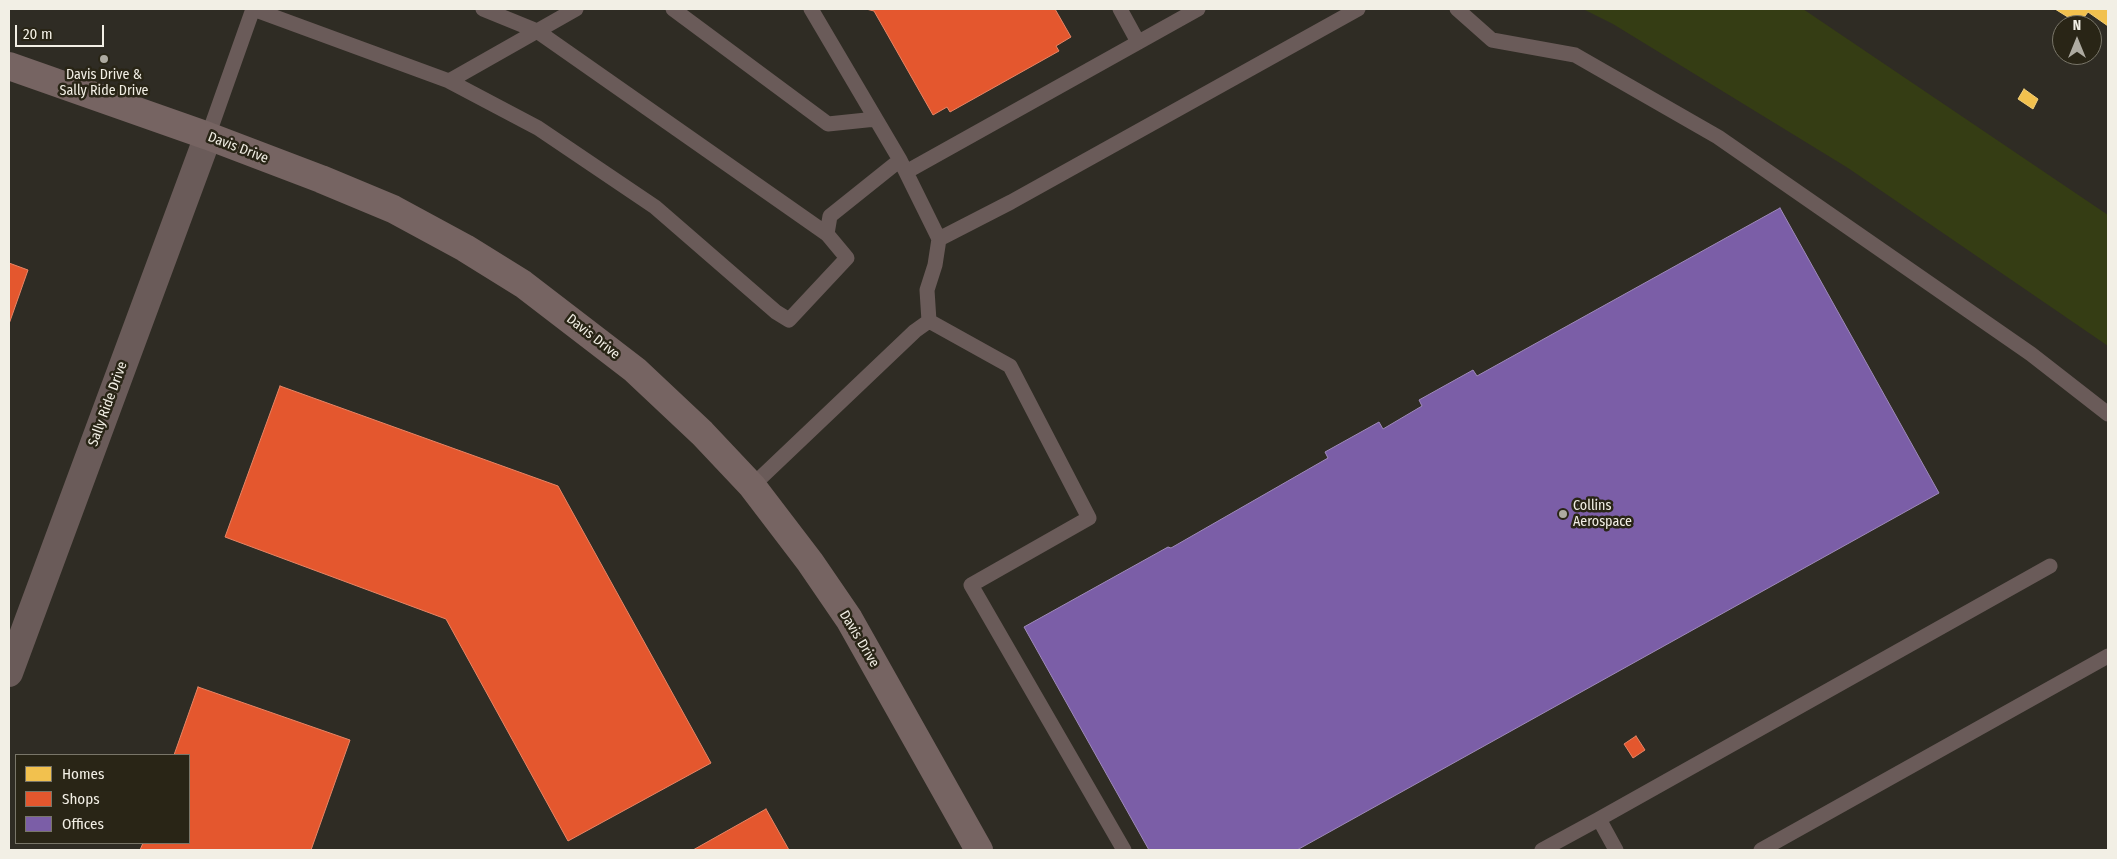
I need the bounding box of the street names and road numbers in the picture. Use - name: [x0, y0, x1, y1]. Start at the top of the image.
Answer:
- street label: Davis Drive: [205, 129, 271, 167]
- street label: Davis Drive: [563, 311, 623, 363]
- street label: Sally Ride Drive: [85, 359, 131, 449]
- street label: Davis Drive: [835, 608, 883, 670]

